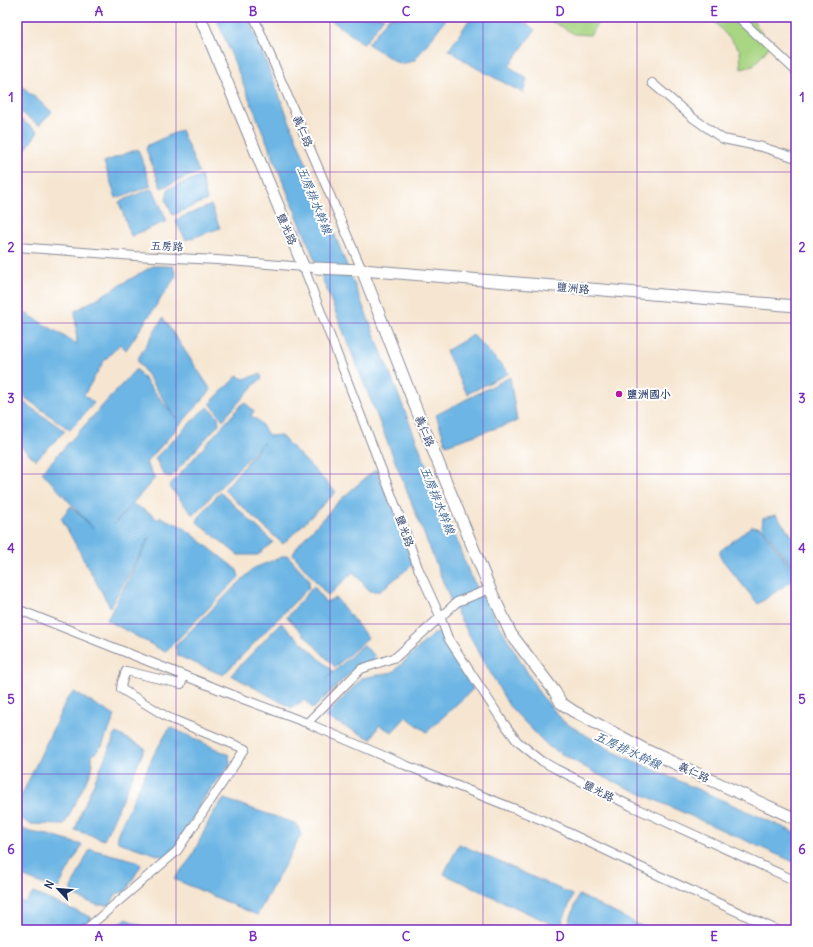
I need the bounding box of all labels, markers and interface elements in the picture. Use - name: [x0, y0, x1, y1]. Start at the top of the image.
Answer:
- text: A: [95, 3, 104, 20]
- text: B: [249, 3, 258, 20]
- text: C: [402, 3, 411, 20]
- text: D: [555, 3, 565, 20]
- text: E: [710, 3, 718, 20]
- text: 1: [8, 89, 14, 106]
- text: 1: [799, 89, 805, 106]
- street label: 義仁路: [290, 113, 316, 149]
- water label: 五房排水幹線: [295, 164, 336, 237]
- street label: 鹽光路: [274, 211, 300, 247]
- street label: 五房路: [150, 238, 184, 254]
- text: 2: [7, 239, 15, 256]
- text: 2: [798, 239, 806, 256]
- street label: 鹽洲路: [556, 280, 590, 296]
- place label: 鹽洲國小: [627, 387, 671, 401]
- marker: 鹽洲國小: [614, 389, 624, 399]
- text: 3: [7, 390, 15, 407]
- text: 3: [798, 390, 806, 407]
- street label: 義仁路: [412, 413, 438, 449]
- water label: 五房排水幹線: [418, 464, 459, 537]
- street label: 鹽光路: [393, 513, 417, 549]
- text: 4: [7, 540, 15, 557]
- text: 4: [798, 540, 806, 557]
- text: 5: [7, 691, 15, 708]
- text: 5: [798, 691, 806, 708]
- water label: 五房排水幹線: [592, 728, 665, 772]
- street label: 義仁路: [676, 759, 712, 785]
- street label: 鹽光路: [581, 777, 617, 805]
- text: 6: [7, 841, 15, 858]
- text: 6: [798, 841, 806, 858]
- north arrow: [38, 869, 78, 909]
- text: N: [41, 878, 57, 891]
- text: A: [95, 928, 104, 945]
- text: B: [249, 928, 258, 945]
- text: C: [402, 928, 411, 945]
- text: D: [555, 928, 565, 945]
- text: E: [710, 928, 718, 945]

